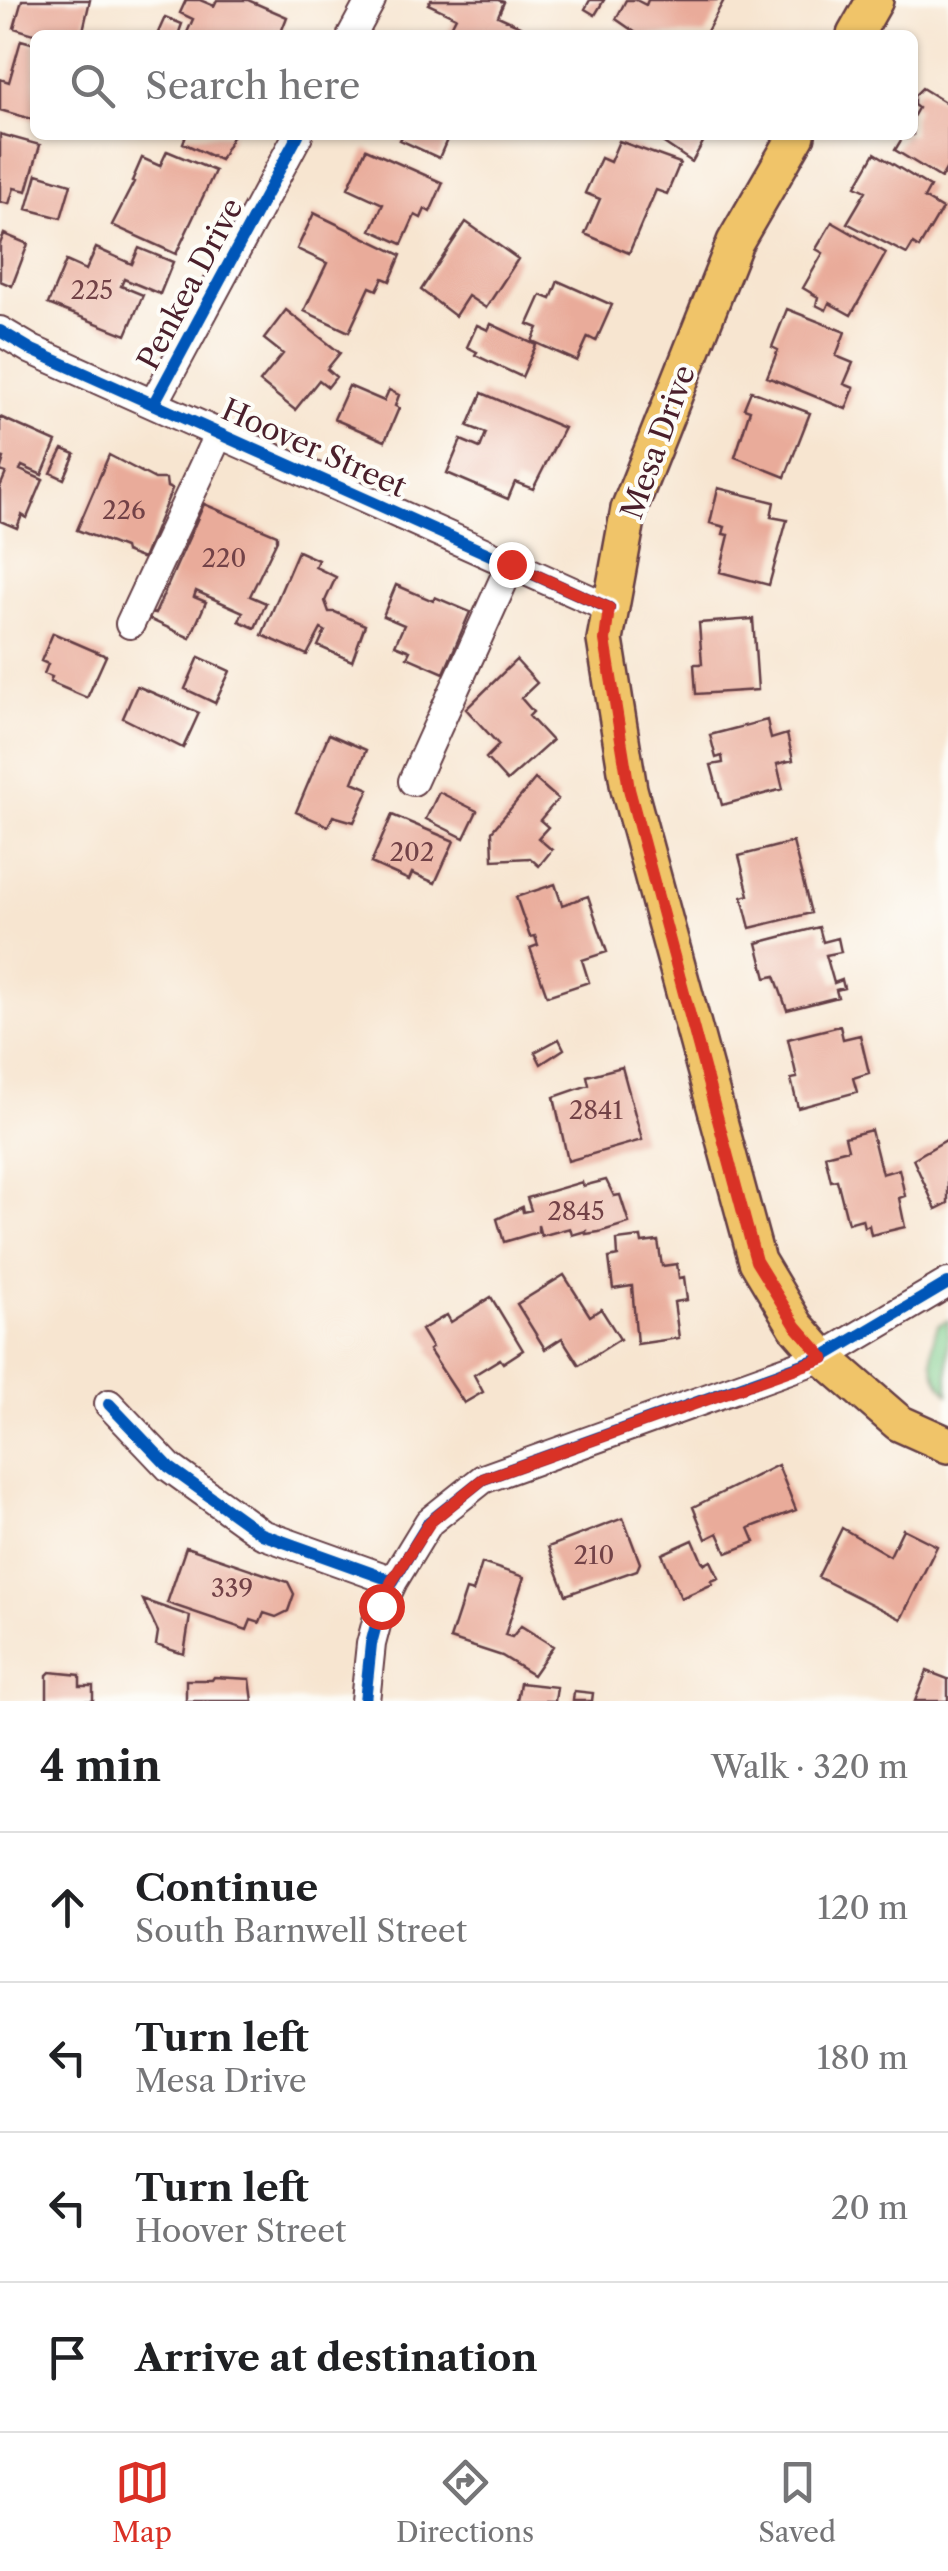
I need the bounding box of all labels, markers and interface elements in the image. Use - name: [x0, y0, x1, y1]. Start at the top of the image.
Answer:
- search box: [30, 30, 918, 140]
- icon: search: [65, 58, 120, 113]
- text: Search here: [145, 62, 360, 109]
- street label: Penkea Drive: [129, 192, 251, 376]
- house number: 225: [71, 275, 113, 306]
- street label: Mesa Drive: [613, 360, 703, 524]
- street label: Hoover Street: [216, 391, 412, 505]
- house number: 226: [102, 495, 146, 526]
- route end: [489, 542, 535, 588]
- house number: 220: [202, 543, 246, 574]
- house number: 202: [390, 837, 434, 868]
- house number: 2841: [569, 1095, 624, 1126]
- house number: 2845: [547, 1196, 605, 1227]
- house number: 210: [574, 1540, 614, 1571]
- house number: 339: [211, 1573, 253, 1604]
- route start: [359, 1584, 405, 1630]
- text: 4 min: [40, 1740, 161, 1792]
- text: Walk · 320 m: [711, 1747, 908, 1786]
- text: Continue: [135, 1864, 318, 1911]
- icon: ahead: [40, 1880, 95, 1935]
- text: 120 m: [818, 1888, 908, 1927]
- text: South Barnwell Street: [135, 1911, 467, 1950]
- text: Turn left: [135, 2014, 309, 2061]
- icon: left: [40, 2030, 95, 2085]
- text: 180 m: [817, 2038, 908, 2077]
- text: Mesa Drive: [135, 2061, 307, 2100]
- text: Turn left: [135, 2164, 309, 2211]
- icon: left: [40, 2180, 95, 2235]
- text: 20 m: [831, 2188, 908, 2227]
- text: Hoover Street: [135, 2211, 346, 2250]
- icon: arrive: [40, 2330, 95, 2385]
- text: Arrive at destination: [135, 2334, 538, 2381]
- tab: Map: [112, 2455, 172, 2549]
- tab: Directions: [396, 2455, 534, 2549]
- tab: Saved: [758, 2455, 836, 2549]

